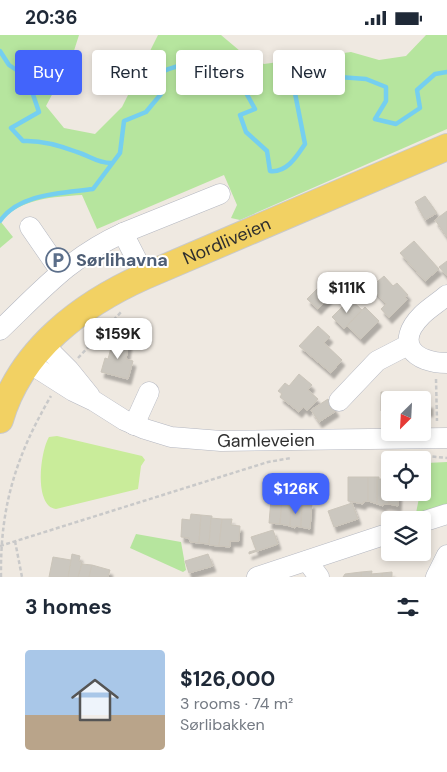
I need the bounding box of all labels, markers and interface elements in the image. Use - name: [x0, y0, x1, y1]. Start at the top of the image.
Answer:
- text: 20:36: [25, 5, 78, 30]
- chip: Buy: [15, 50, 82, 95]
- chip: Rent: [92, 50, 166, 95]
- chip: Filters: [176, 50, 263, 95]
- chip: New: [273, 50, 345, 95]
- street label: Nordliveien: [179, 212, 274, 270]
- parking icon: Sørlihavna: [45, 247, 71, 273]
- place label: Sørlihavna: [76, 248, 168, 272]
- pin: $111K: [312, 271, 382, 314]
- text: $111K: [328, 277, 366, 298]
- pin: $159K: [83, 317, 153, 360]
- text: $159K: [95, 323, 141, 344]
- north arrow: [381, 391, 431, 441]
- map controls: [381, 391, 431, 561]
- street label: Gamleveien: [217, 428, 315, 453]
- button: locate: [381, 451, 431, 501]
- pin: $126K: [261, 473, 331, 515]
- text: $126K: [273, 478, 319, 499]
- button: layers: [381, 511, 431, 561]
- text: 3 homes: [25, 593, 112, 621]
- icon: filters: [394, 593, 422, 621]
- text: $126,000: [180, 665, 275, 693]
- icon: home: [65, 670, 125, 730]
- text: 3 rooms · 74 m²: [180, 693, 293, 714]
- text: Sørlibakken: [180, 714, 265, 735]

